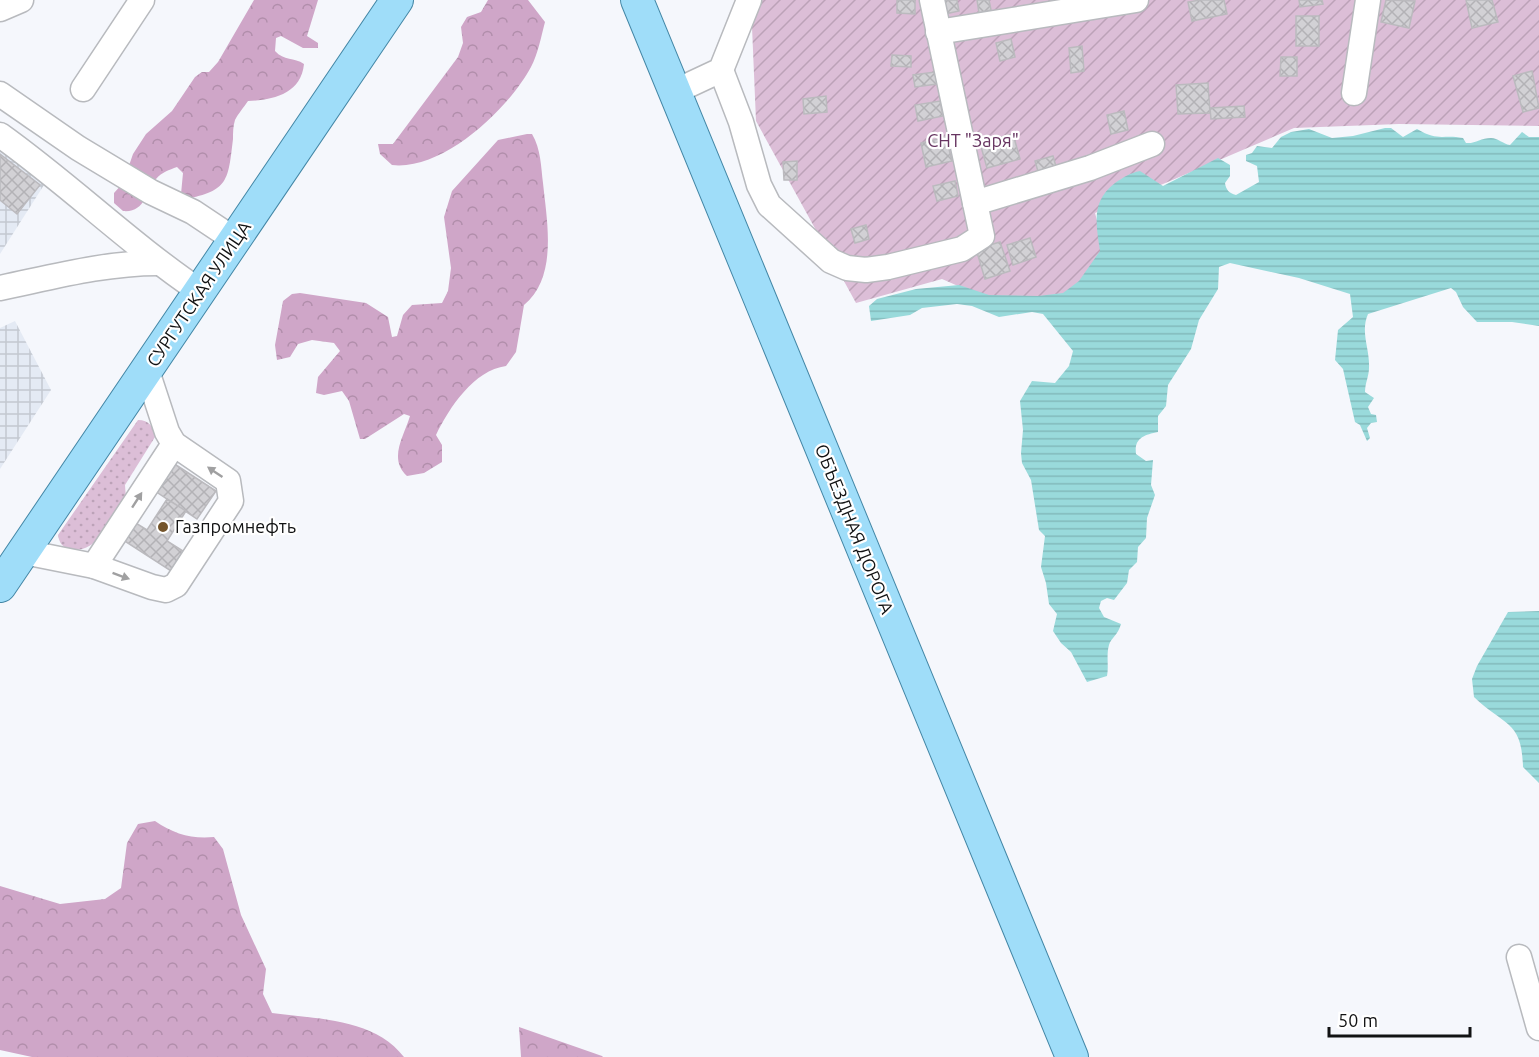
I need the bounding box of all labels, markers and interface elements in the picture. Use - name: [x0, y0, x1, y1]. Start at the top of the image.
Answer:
- park label: СНТ "Заря": [927, 130, 1019, 150]
- street label: СУРГУТСКАЯ УЛИЦА: [142, 217, 254, 370]
- street label: ОБЪЕЗДНАЯ ДОРОГА: [812, 441, 898, 617]
- one-way arrow: [207, 466, 223, 478]
- one-way arrow: [132, 492, 143, 508]
- place label: Газпромнефть: [175, 516, 296, 536]
- marker: Газпромнефть: [156, 520, 170, 534]
- one-way arrow: [112, 572, 130, 582]
- scale bar: [1329, 1000, 1470, 1038]
- text: 50 m: [1338, 1010, 1378, 1030]

